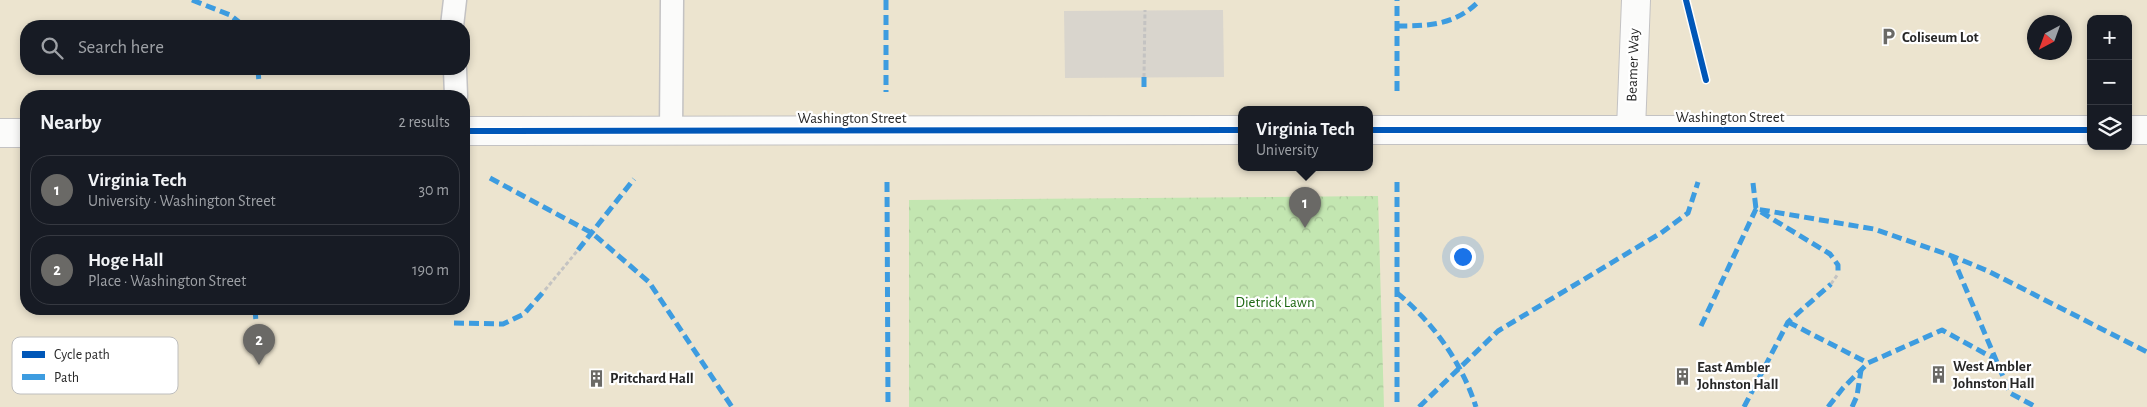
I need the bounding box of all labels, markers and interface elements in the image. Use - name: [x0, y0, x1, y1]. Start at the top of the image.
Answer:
- north arrow: [2027, 15, 2072, 60]
- map controls: [2087, 15, 2132, 150]
- button: +: [2087, 15, 2132, 60]
- search box: [20, 20, 470, 75]
- street label: Beamer Way: [1624, 27, 1642, 102]
- parking icon: Coliseum Lot: [1878, 27, 1898, 47]
- place label: Coliseum Lot: [1902, 30, 1979, 45]
- icon: search: [38, 34, 66, 62]
- text: Search here: [78, 38, 164, 57]
- button: −: [2087, 60, 2132, 105]
- button: layers: [2087, 105, 2132, 150]
- popup: [1238, 106, 1373, 171]
- street label: Washington Street: [1676, 110, 1785, 125]
- street label: Washington Street: [798, 111, 907, 126]
- text: Nearby: [40, 112, 101, 133]
- text: 2 results: [398, 114, 450, 130]
- text: Virginia Tech: [1256, 120, 1355, 139]
- text: University: [1256, 142, 1319, 158]
- text: Virginia Tech: [88, 171, 187, 190]
- text: 1: [54, 182, 60, 198]
- text: 30 m: [419, 182, 449, 198]
- pin: 1: [1289, 187, 1321, 228]
- text: University · Washington Street: [88, 193, 276, 209]
- your location: [1450, 244, 1476, 270]
- text: Hoge Hall: [88, 251, 164, 270]
- text: 2: [53, 262, 61, 278]
- text: 190 m: [412, 262, 449, 278]
- text: Place · Washington Street: [88, 273, 246, 289]
- park label: Dietrick Lawn: [1235, 295, 1315, 310]
- pin: 2: [243, 324, 275, 365]
- legend: [12, 337, 178, 394]
- text: Cycle path: [54, 348, 110, 362]
- place label: West Ambler Johnston Hall: [1953, 359, 2035, 391]
- place label: East Ambler Johnston Hall: [1697, 360, 1779, 392]
- building icon: West Ambler Johnston Hall: [1929, 365, 1949, 385]
- building icon: East Ambler Johnston Hall: [1673, 366, 1693, 386]
- building icon: Pritchard Hall: [586, 368, 606, 388]
- text: Path: [54, 371, 79, 385]
- place label: Pritchard Hall: [610, 371, 694, 386]

